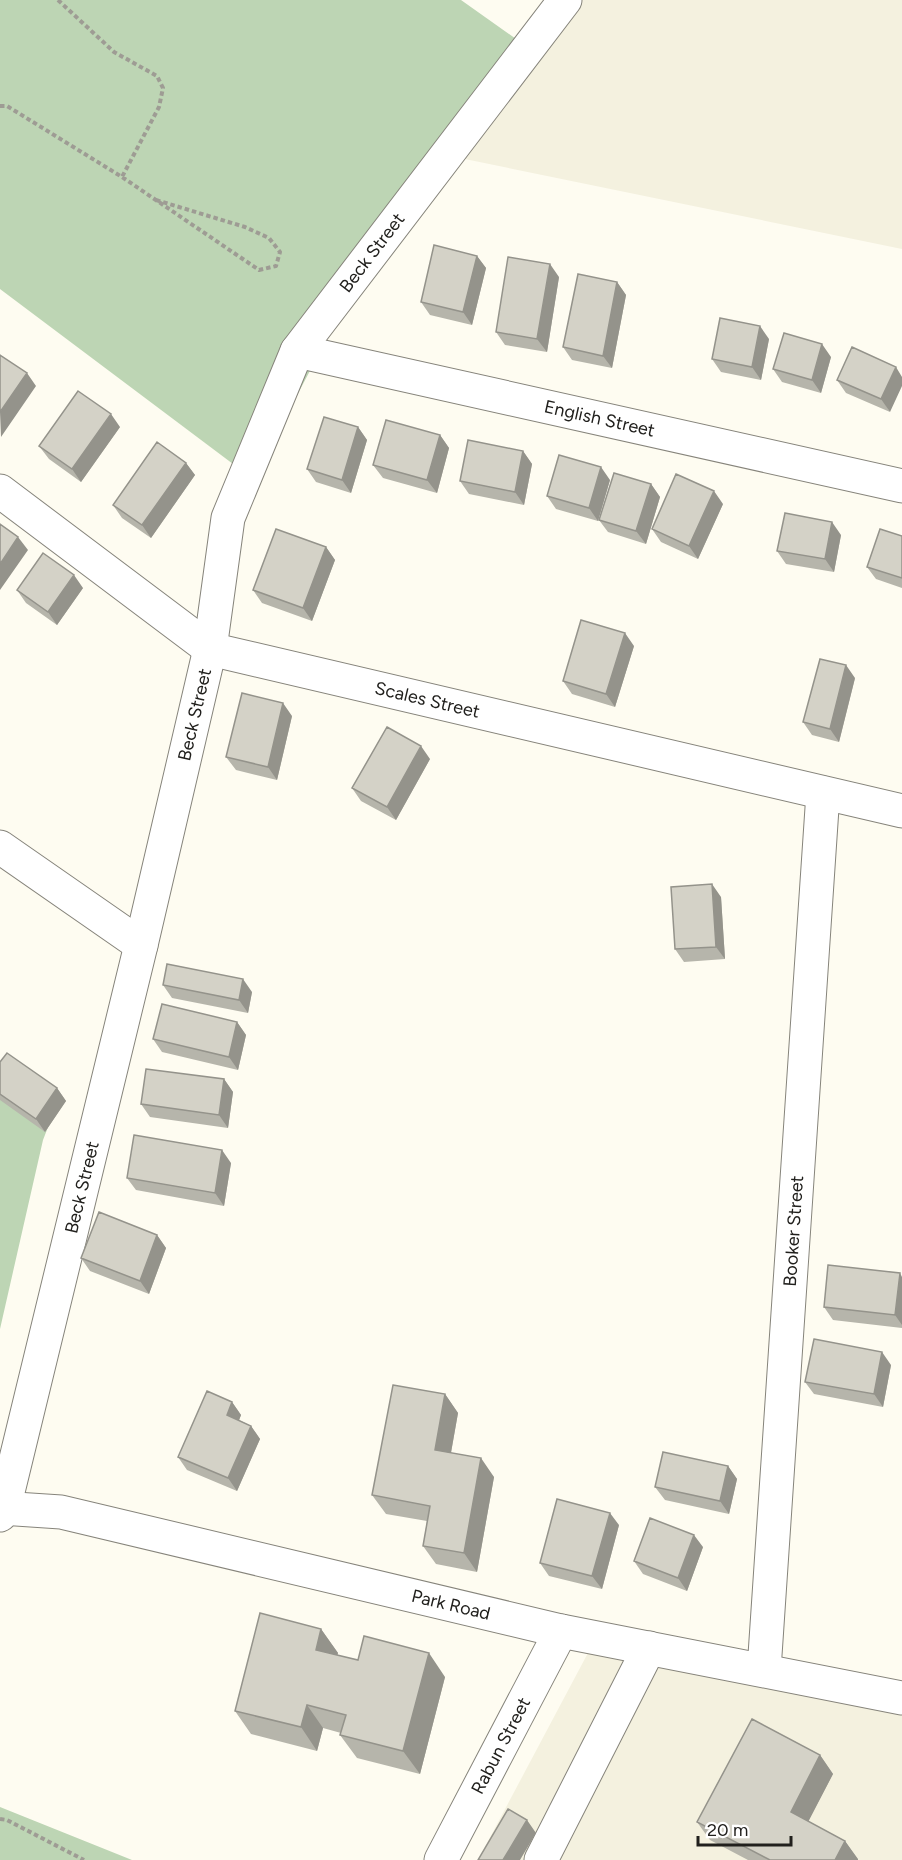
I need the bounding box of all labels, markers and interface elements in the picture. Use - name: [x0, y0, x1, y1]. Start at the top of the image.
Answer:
- street label: Beck Street: [335, 208, 409, 297]
- street label: English Street: [542, 395, 657, 442]
- street label: Beck Street: [173, 666, 216, 763]
- street label: Scales Street: [373, 677, 482, 723]
- street label: Beck Street: [60, 1139, 104, 1236]
- street label: Booker Street: [779, 1175, 808, 1287]
- street label: Park Road: [409, 1585, 493, 1625]
- street label: Rabun Street: [467, 1694, 535, 1798]
- scale bar: [698, 1809, 791, 1847]
- text: 20 m: [707, 1819, 748, 1841]

